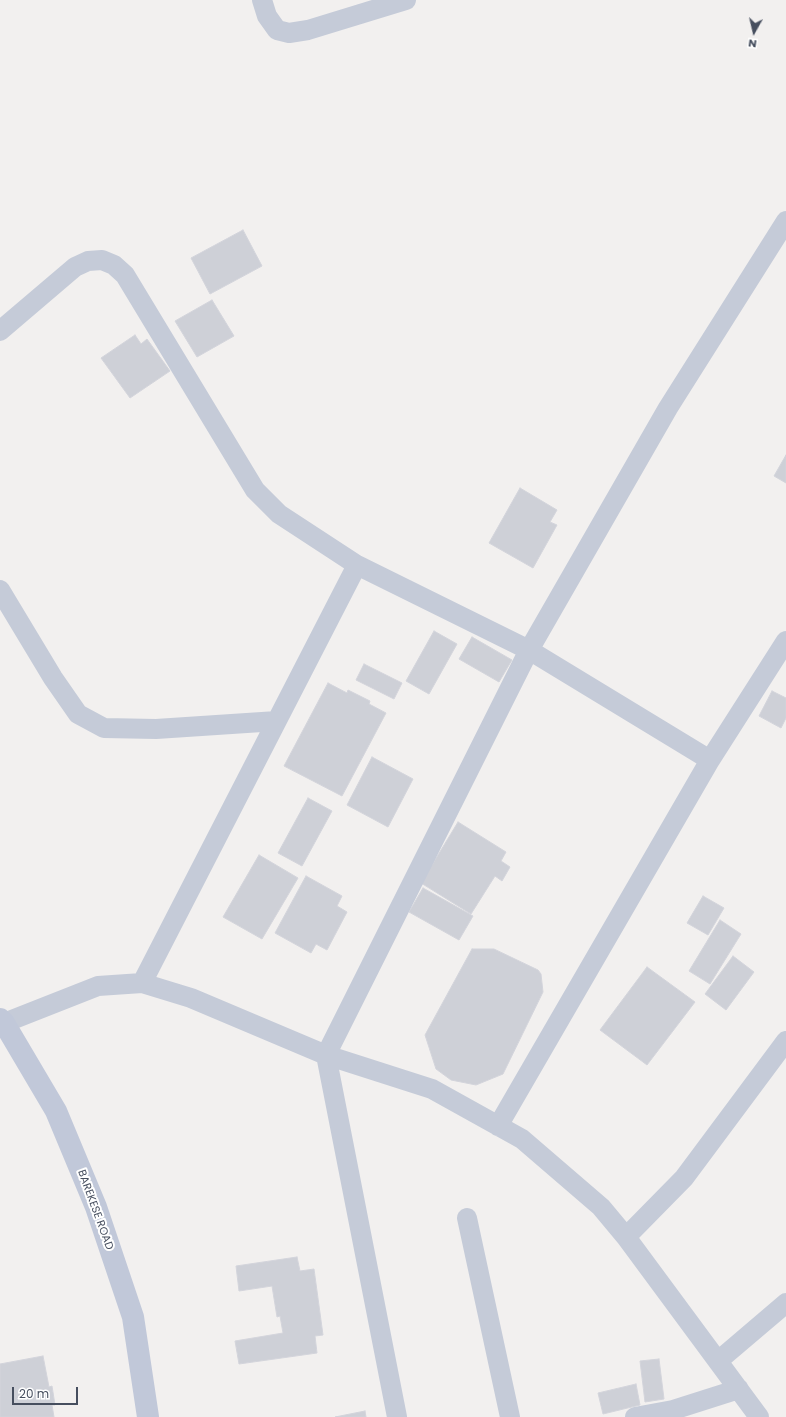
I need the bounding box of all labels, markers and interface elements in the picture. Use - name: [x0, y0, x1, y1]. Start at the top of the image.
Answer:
- north arrow: [734, 12, 774, 52]
- text: N: [747, 35, 758, 52]
- street label: BAREKESE ROAD: [74, 1168, 116, 1252]
- scale bar: [14, 1379, 80, 1405]
- text: 20 m: [19, 1385, 49, 1402]

